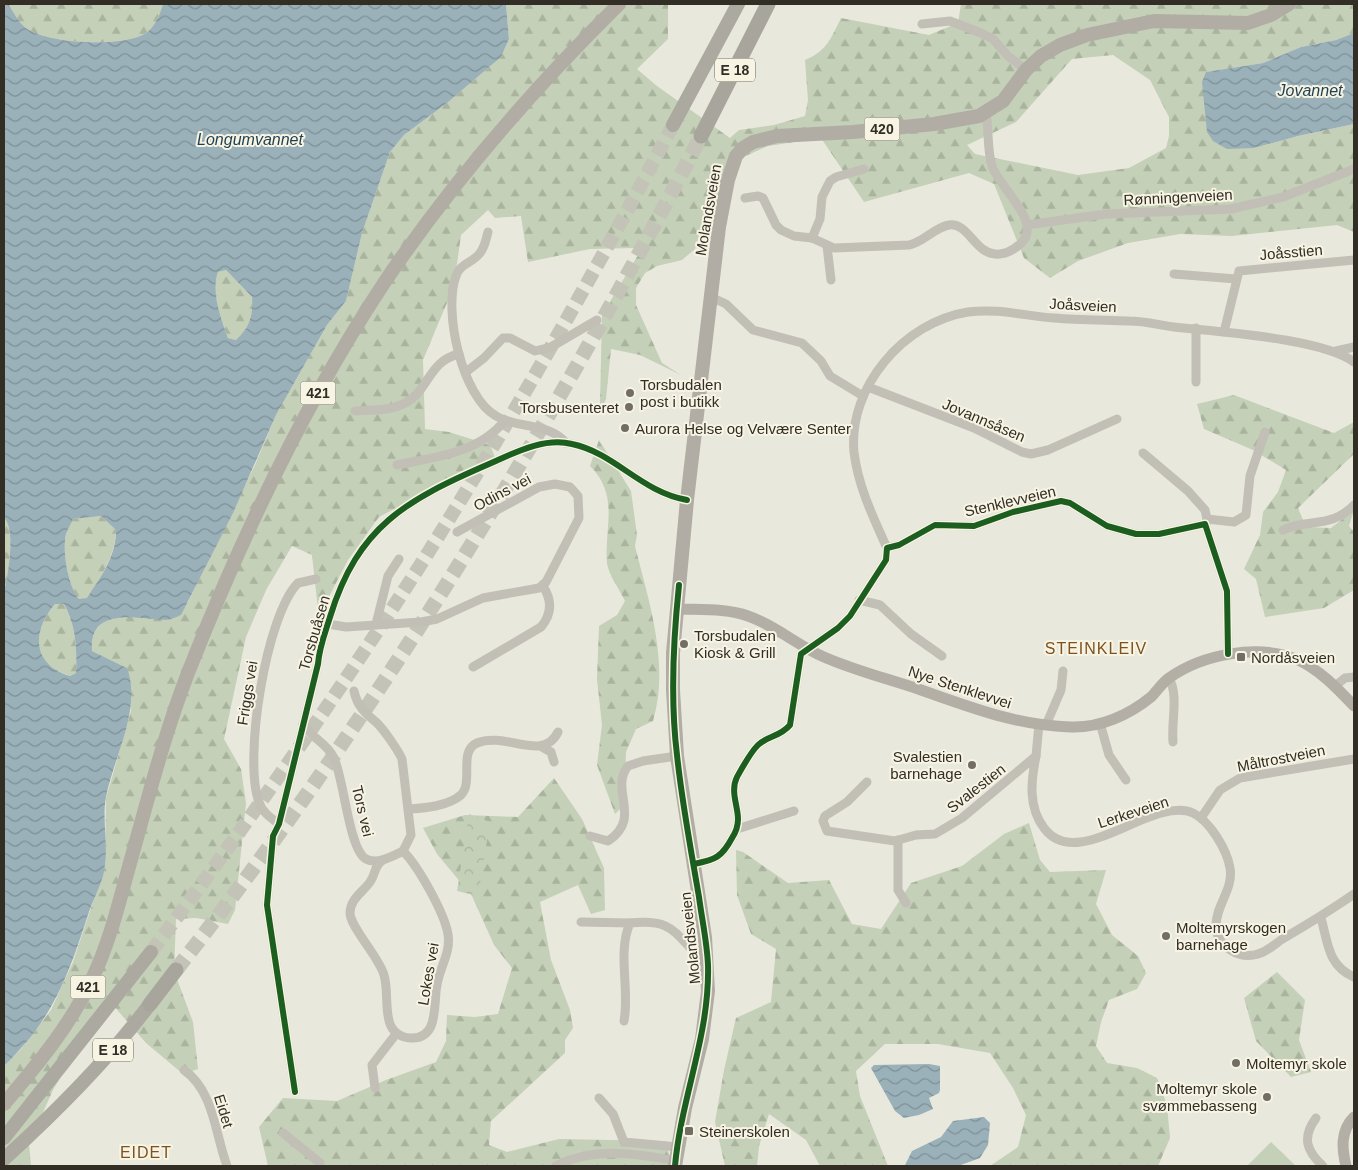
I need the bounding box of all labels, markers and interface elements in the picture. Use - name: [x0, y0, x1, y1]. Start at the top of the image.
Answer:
- road number: E 18: [715, 58, 755, 82]
- water label: Jovannet: [1277, 82, 1343, 99]
- road number: 420: [864, 118, 900, 140]
- water label: Longumvannet: [197, 131, 303, 148]
- street label: Molandsveien: [692, 163, 724, 257]
- street label: Rønningenveien: [1123, 186, 1233, 208]
- street label: Joåsstien: [1259, 241, 1323, 263]
- street label: Joåsveien: [1049, 295, 1117, 315]
- place label: Torsbudalen post i butikk: [640, 376, 722, 410]
- road number: 421: [300, 382, 336, 404]
- marker: Torsbudalen post i butikk: [624, 387, 636, 399]
- street label: Jovannsåsen: [940, 395, 1028, 445]
- place label: Torsbusenteret: [520, 399, 620, 416]
- marker: Torsbusenteret: [623, 401, 635, 413]
- place label: Aurora Helse og Velvære Senter: [635, 420, 851, 437]
- marker: Aurora Helse og Velvære Senter: [619, 422, 631, 434]
- street label: Odins vei: [470, 470, 534, 514]
- street label: Stenklevveien: [963, 482, 1057, 520]
- street label: Torsbuåsen: [295, 593, 333, 673]
- place label: Torsbudalen Kiosk & Grill: [694, 627, 776, 661]
- marker: Torsbudalen Kiosk & Grill: [678, 638, 690, 650]
- district label: STEINKLEIV: [1045, 640, 1147, 657]
- place label: Nordåsveien: [1251, 649, 1335, 666]
- marker: Nordåsveien: [1235, 651, 1247, 663]
- street label: Friggs vei: [234, 660, 260, 726]
- street label: Nye Stenklevvei: [906, 662, 1014, 712]
- street label: Måltrostveien: [1236, 741, 1326, 775]
- place label: Svalestien barnehage: [890, 748, 962, 782]
- marker: Svalestien barnehage: [966, 759, 978, 771]
- street label: Svalestien: [943, 760, 1009, 816]
- street label: Tors vei: [349, 784, 377, 838]
- street label: Lerkeveien: [1095, 793, 1171, 831]
- street label: Molandsveien: [677, 891, 703, 985]
- place label: Moltemyrskogen barnehage: [1176, 919, 1286, 953]
- marker: Moltemyrskogen barnehage: [1160, 930, 1172, 942]
- street label: Lokes vei: [414, 941, 442, 1007]
- road number: 421: [70, 976, 106, 999]
- road number: E 18: [93, 1038, 133, 1062]
- place label: Moltemyr skole: [1246, 1055, 1347, 1072]
- marker: Moltemyr skole: [1230, 1057, 1242, 1069]
- place label: Moltemyr skole svømmebasseng: [1143, 1080, 1257, 1114]
- marker: Moltemyr skole svømmebasseng: [1261, 1091, 1273, 1103]
- street label: Eidet: [211, 1092, 237, 1131]
- place label: Steinerskolen: [699, 1123, 790, 1140]
- marker: Steinerskolen: [683, 1125, 695, 1137]
- district label: EIDET: [120, 1144, 172, 1161]

